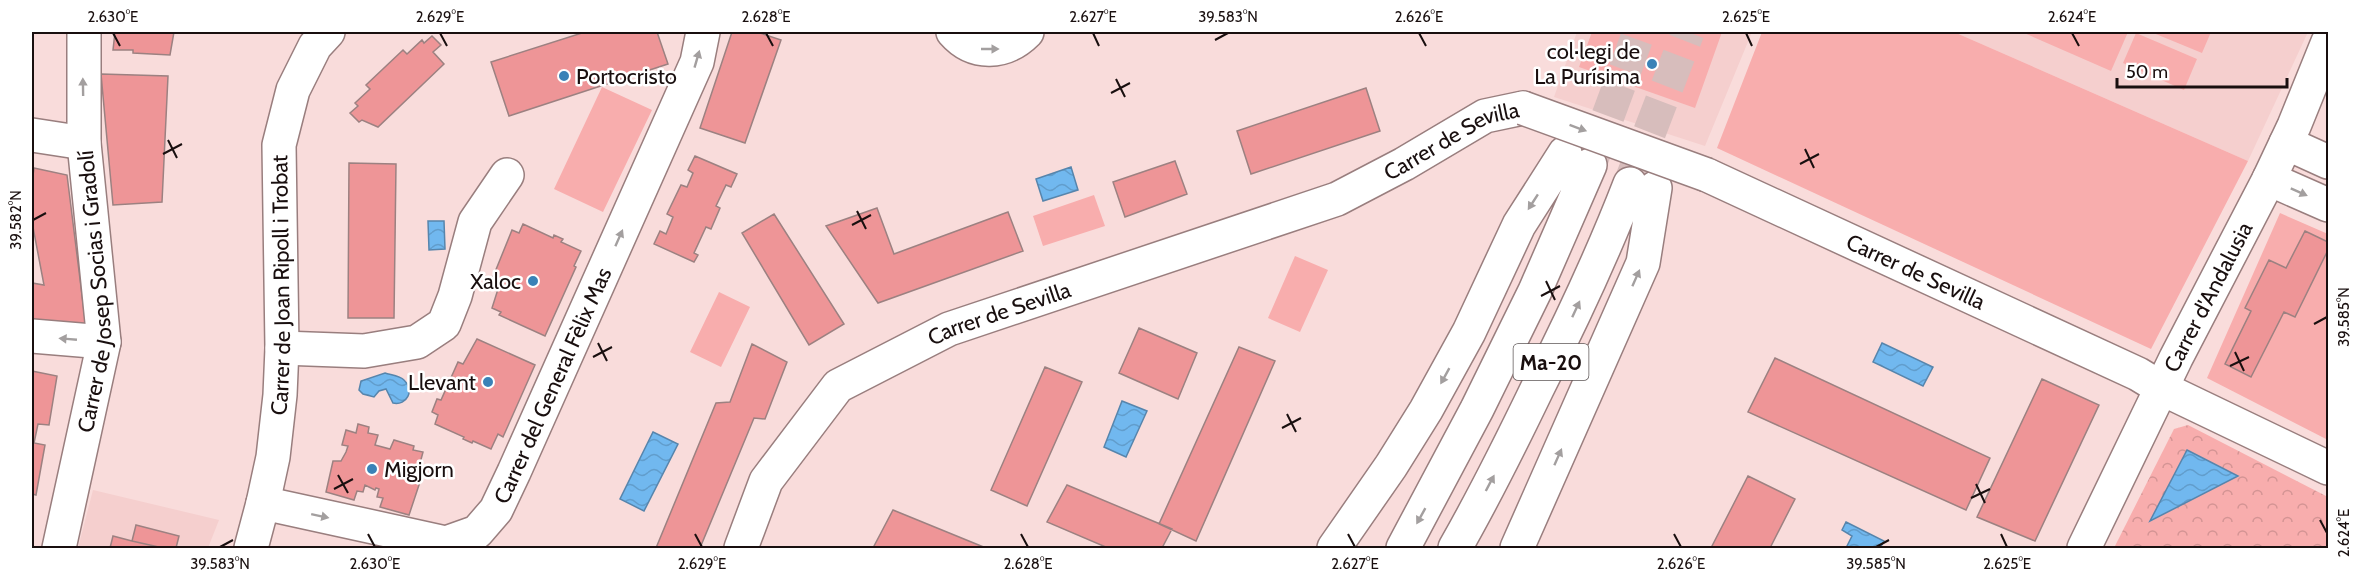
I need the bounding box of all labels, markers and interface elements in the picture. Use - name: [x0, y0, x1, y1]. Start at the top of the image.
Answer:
- text: 2.630°E: [88, 8, 138, 26]
- text: 2.629°E: [416, 8, 464, 26]
- text: 2.628°E: [741, 8, 791, 26]
- text: 2.627°E: [1069, 8, 1117, 26]
- text: 39.583°N: [1198, 8, 1258, 26]
- text: 2.626°E: [1395, 8, 1443, 26]
- text: 2.625°E: [1722, 8, 1770, 26]
- text: 2.624°E: [2048, 8, 2096, 26]
- place label: col·legi de La Purísima: [1534, 38, 1640, 90]
- one-way arrow: [980, 44, 999, 54]
- one-way arrow: [693, 50, 702, 68]
- scale bar: [2117, 51, 2286, 89]
- marker: col·legi de La Purísima: [1645, 57, 1659, 71]
- text: 50 m: [2126, 61, 2168, 83]
- place label: Portocristo: [576, 63, 677, 90]
- marker: Portocristo: [557, 69, 571, 83]
- one-way arrow: [79, 78, 88, 97]
- street label: Carrer de Sevilla: [1379, 96, 1522, 186]
- one-way arrow: [1569, 123, 1587, 133]
- street label: Carrer de Josep Socias i Gradolí: [71, 149, 118, 435]
- street label: Carrer de Joan Ripoll i Trobat: [264, 154, 296, 417]
- one-way arrow: [2290, 188, 2308, 197]
- text: 39.582°N: [7, 190, 25, 250]
- one-way arrow: [1528, 194, 1539, 211]
- street label: Carrer d'Andalusia: [2158, 217, 2258, 376]
- street label: Carrer de Sevilla: [1842, 228, 1990, 315]
- one-way arrow: [614, 229, 623, 246]
- street label: Carrer del General Fèlix Mas: [488, 263, 617, 508]
- place label: Xaloc: [470, 268, 521, 295]
- one-way arrow: [1632, 269, 1642, 287]
- marker: Xaloc: [526, 274, 540, 288]
- street label: Carrer de Sevilla: [923, 276, 1075, 351]
- text: 39.585°N: [2335, 287, 2353, 347]
- one-way arrow: [1572, 300, 1581, 317]
- one-way arrow: [58, 334, 77, 344]
- road number: Ma-20: [1514, 344, 1588, 380]
- one-way arrow: [1440, 368, 1450, 385]
- place label: Llevant: [408, 369, 477, 396]
- marker: Llevant: [481, 375, 495, 389]
- one-way arrow: [1553, 447, 1563, 465]
- place label: Migjorn: [384, 456, 454, 483]
- marker: Migjorn: [365, 462, 379, 476]
- one-way arrow: [1485, 475, 1494, 492]
- one-way arrow: [1416, 508, 1426, 525]
- text: 2.624°E: [2335, 509, 2353, 557]
- one-way arrow: [311, 512, 330, 521]
- text: 39.583°N: [190, 555, 250, 573]
- text: 2.630°E: [350, 555, 400, 573]
- text: 2.629°E: [678, 555, 726, 573]
- text: 2.628°E: [1003, 555, 1053, 573]
- text: 2.627°E: [1331, 555, 1379, 573]
- text: 2.626°E: [1657, 555, 1705, 573]
- text: 39.585°N: [1846, 555, 1906, 573]
- text: 2.625°E: [1983, 555, 2031, 573]

